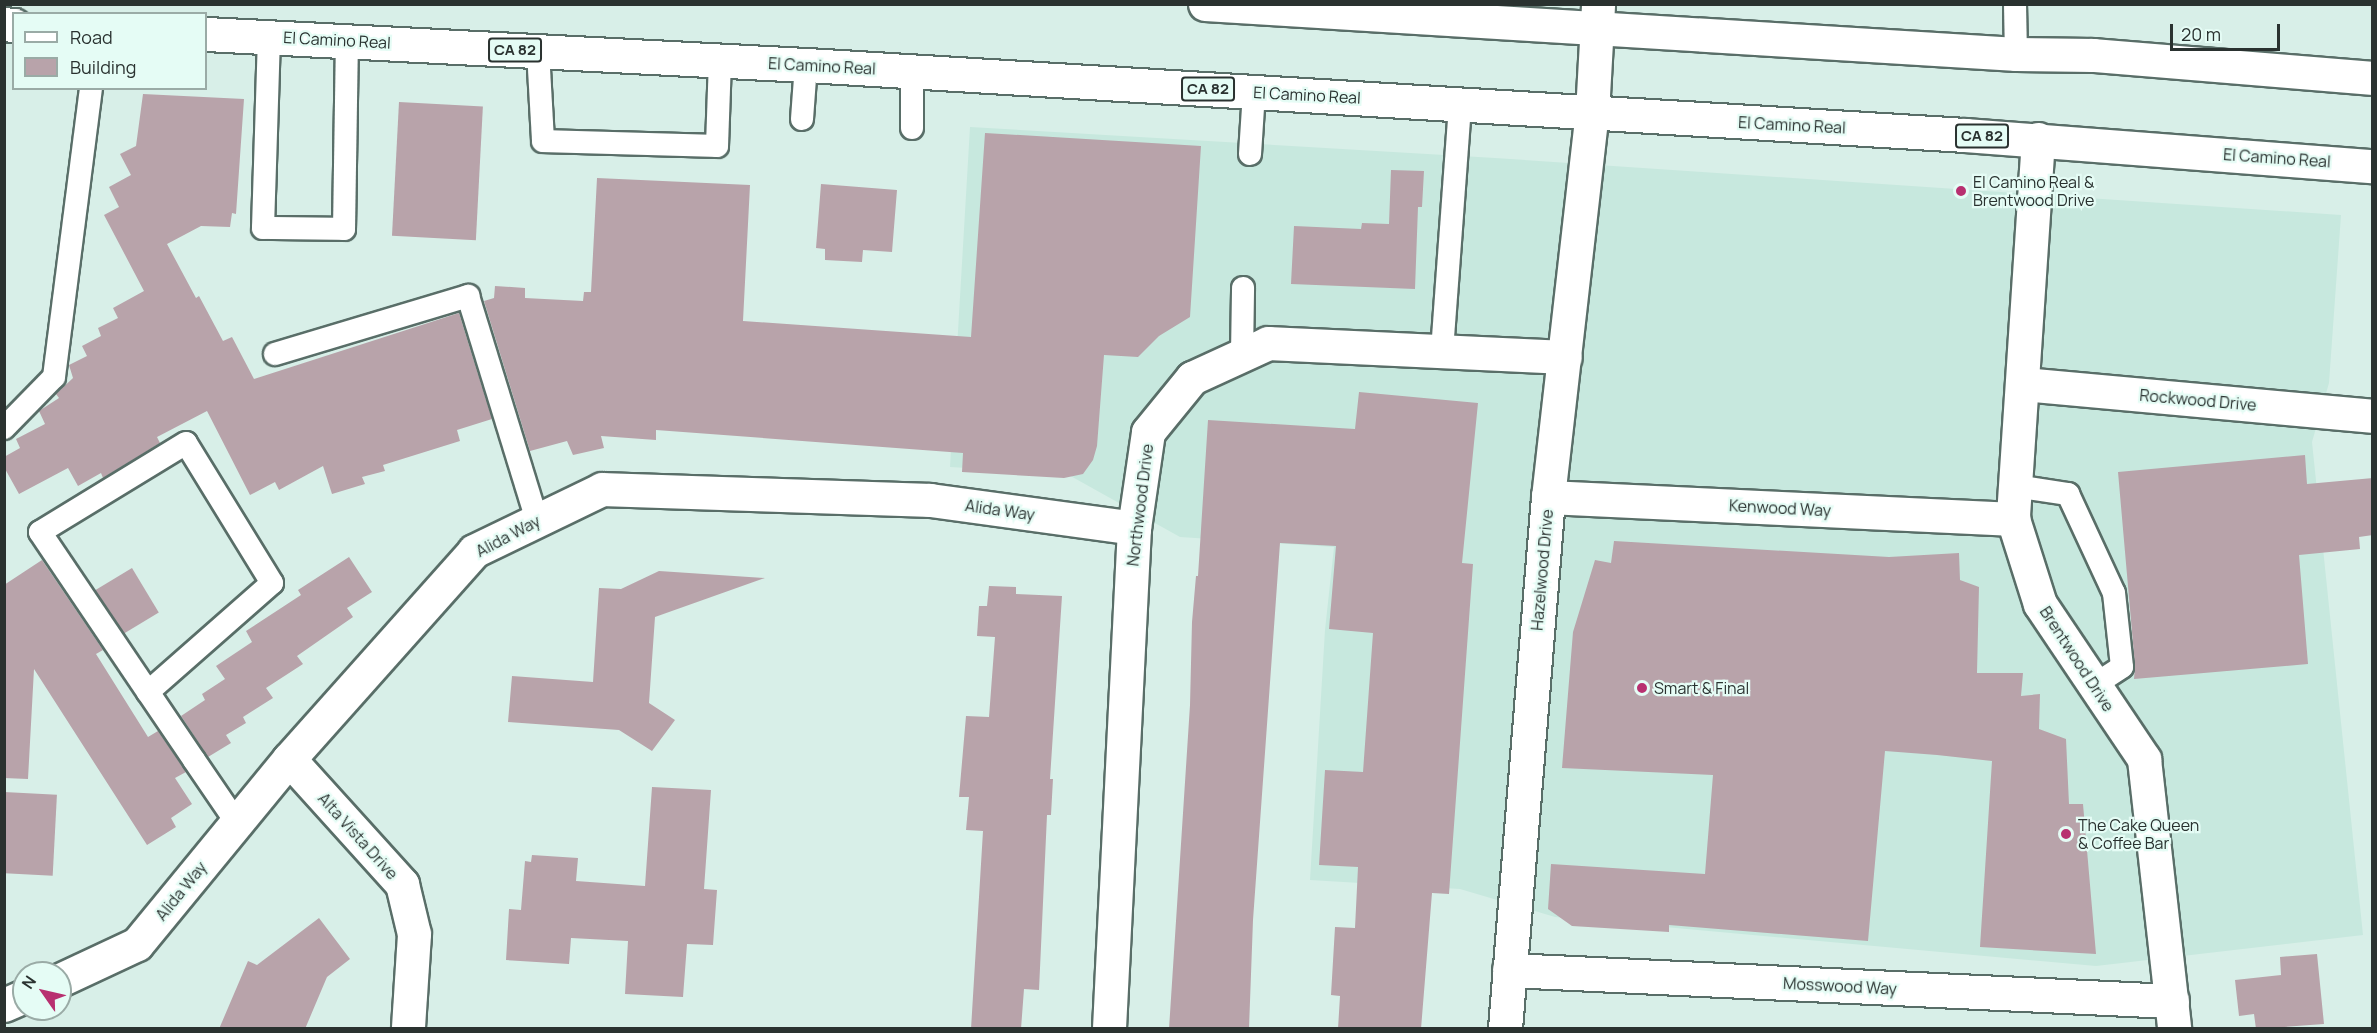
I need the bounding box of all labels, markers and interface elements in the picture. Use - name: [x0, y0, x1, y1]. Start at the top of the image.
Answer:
- legend: [12, 12, 207, 90]
- scale bar: [2173, 12, 2282, 50]
- text: 20 m: [2181, 22, 2221, 46]
- text: Road: [70, 25, 113, 49]
- street label: El Camino Real: [283, 28, 391, 52]
- road number: CA 82: [488, 38, 542, 62]
- street label: El Camino Real: [768, 54, 876, 78]
- text: Building: [70, 55, 136, 79]
- road number: CA 82: [1181, 77, 1235, 101]
- street label: El Camino Real: [1253, 83, 1361, 107]
- street label: El Camino Real: [1738, 113, 1846, 137]
- road number: CA 82: [1955, 124, 2009, 148]
- street label: El Camino Real: [2223, 145, 2331, 171]
- place label: El Camino Real & Brentwood Drive: [1973, 172, 2094, 210]
- marker: El Camino Real & Brentwood Drive: [1954, 184, 1968, 198]
- street label: Rockwood Drive: [2139, 385, 2257, 415]
- street label: Northwood Drive: [1123, 443, 1157, 567]
- street label: Alida Way: [964, 496, 1036, 524]
- street label: Kenwood Way: [1728, 496, 1832, 520]
- street label: Hazelwood Drive: [1527, 509, 1557, 631]
- street label: Alida Way: [472, 511, 544, 561]
- street label: Brentwood Drive: [2036, 603, 2118, 715]
- place label: Smart & Final: [1654, 678, 1749, 698]
- marker: Smart & Final: [1635, 681, 1649, 695]
- street label: Alta Vista Drive: [314, 789, 402, 883]
- place label: The Cake Queen & Coffee Bar: [2078, 815, 2199, 853]
- marker: The Cake Queen & Coffee Bar: [2059, 827, 2073, 841]
- street label: Alida Way: [151, 858, 211, 924]
- north arrow: [12, 961, 72, 1021]
- text: N: [16, 971, 41, 993]
- street label: Mosswood Way: [1783, 973, 1897, 999]

